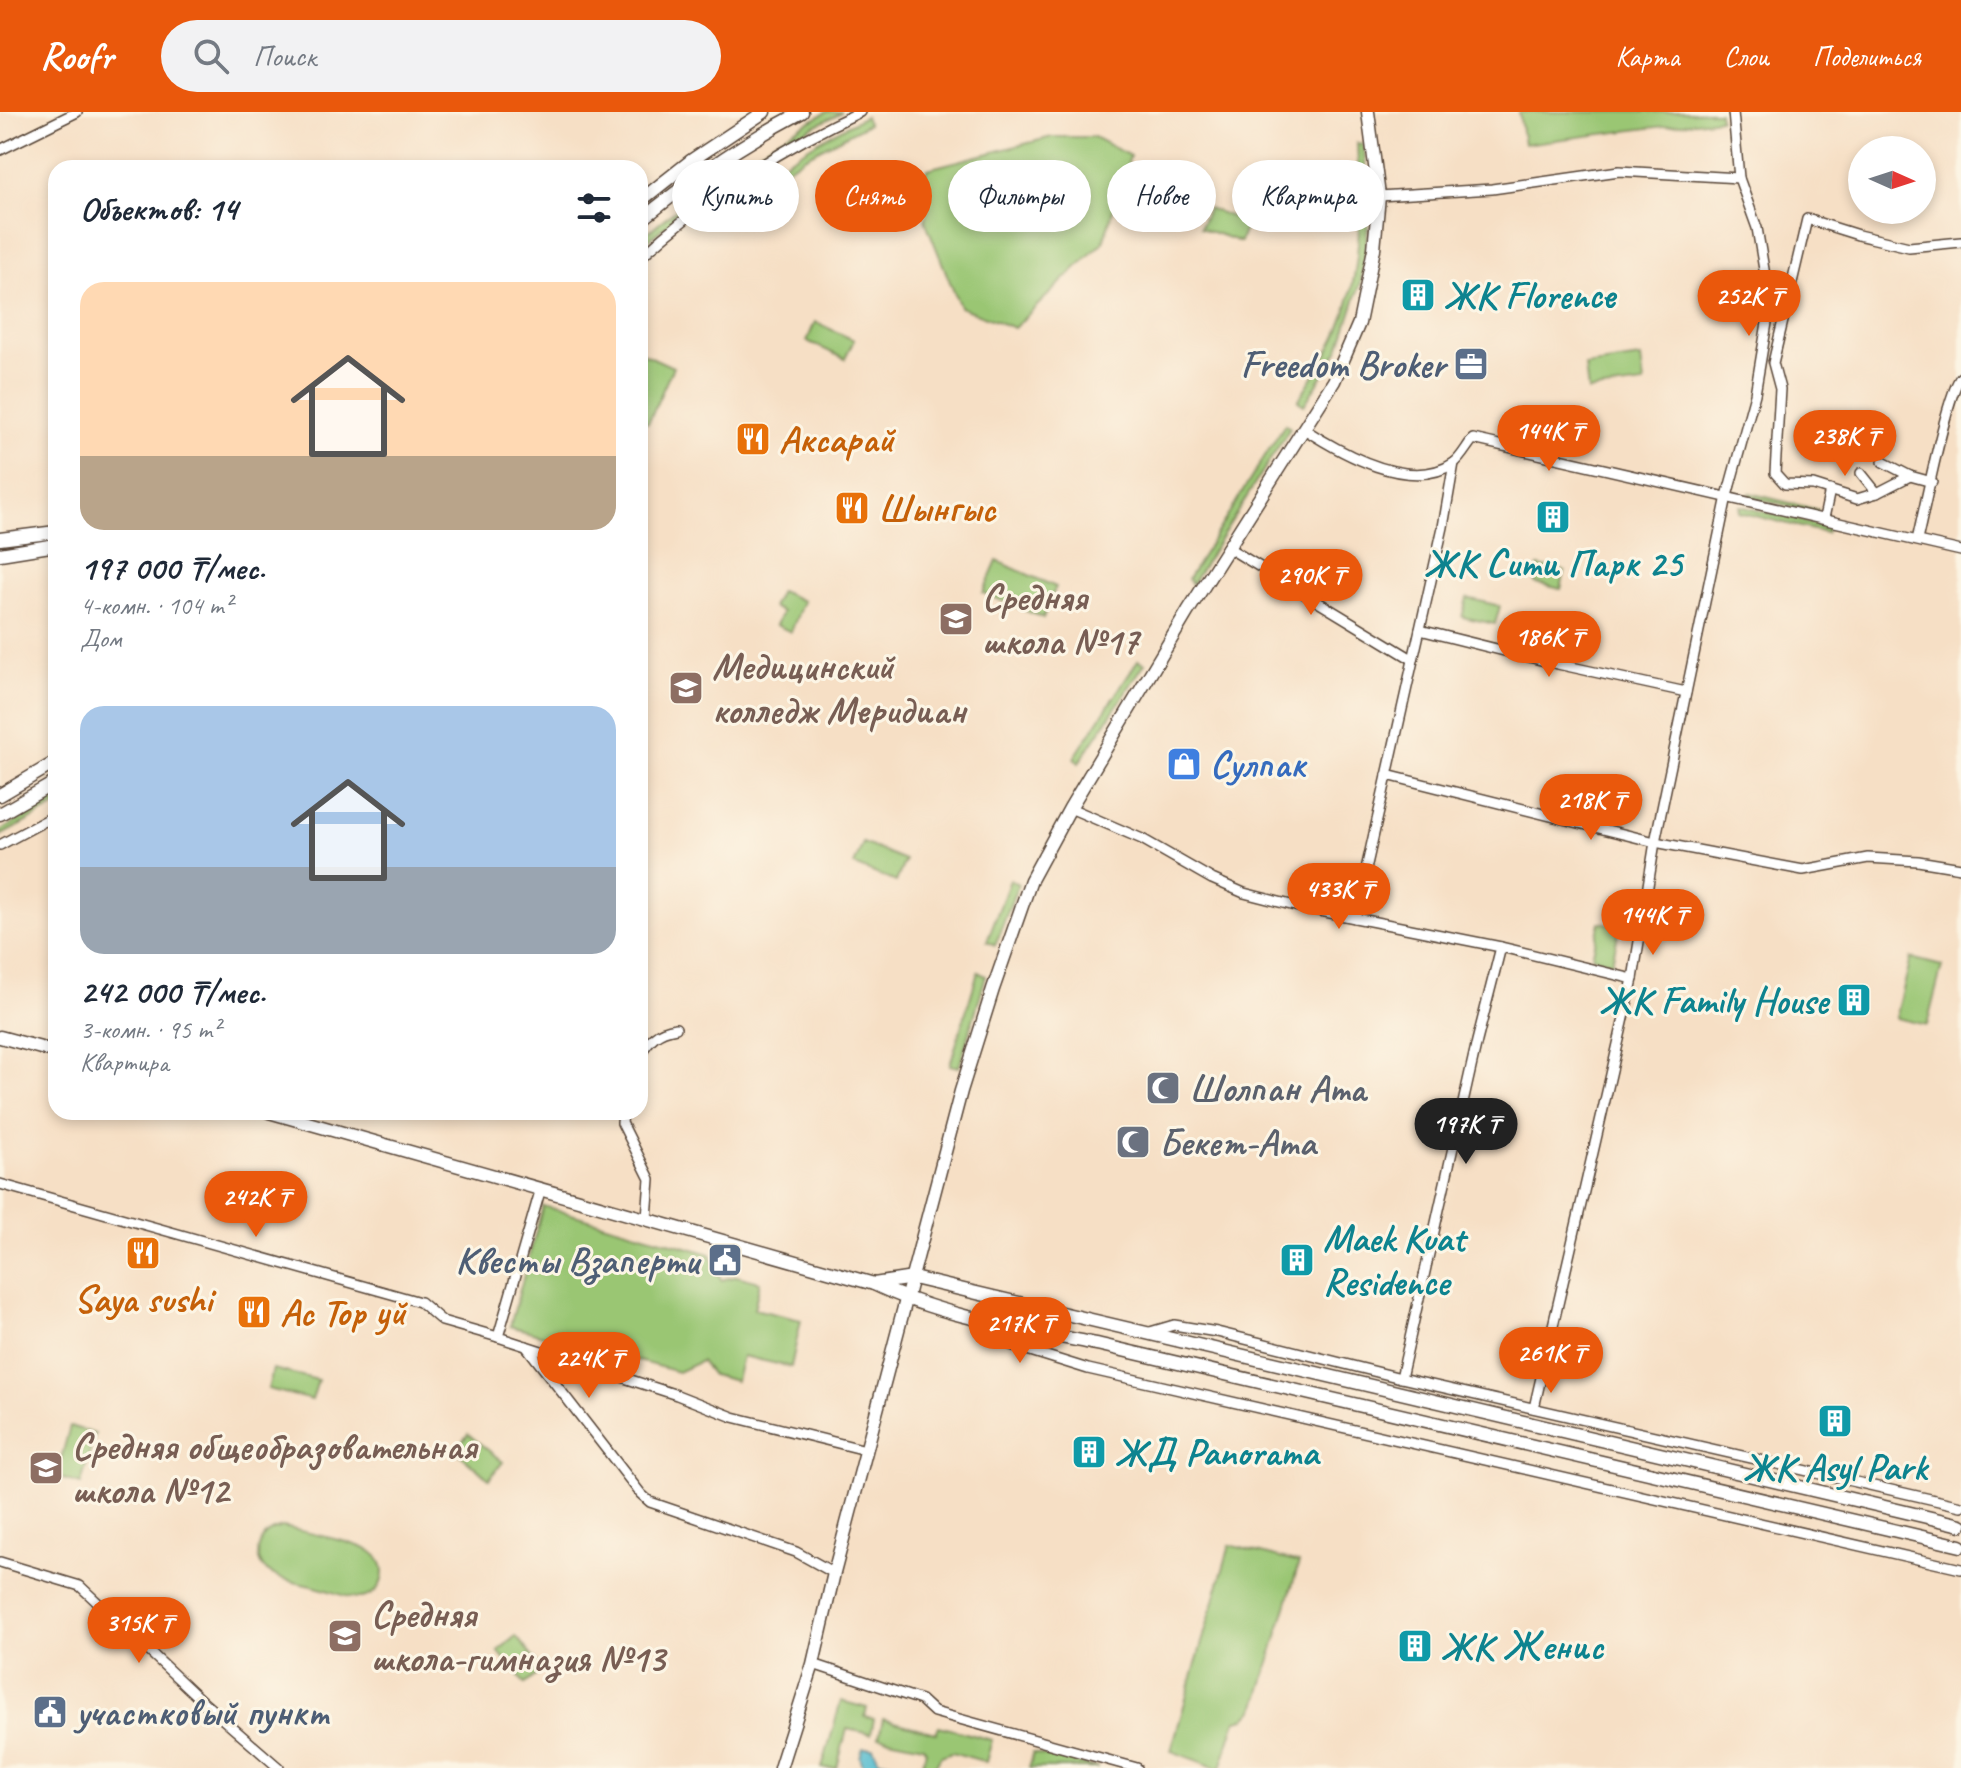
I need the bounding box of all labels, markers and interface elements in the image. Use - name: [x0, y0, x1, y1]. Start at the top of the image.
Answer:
- search box: [161, 20, 721, 92]
- text: Roofr: [40, 33, 113, 80]
- icon: search: [189, 34, 233, 78]
- text: Поиск: [253, 37, 316, 75]
- text: Карта: [1616, 39, 1680, 74]
- text: Слои: [1724, 39, 1769, 74]
- text: Поделиться: [1813, 39, 1921, 74]
- north arrow: [1848, 136, 1936, 224]
- map controls: [1848, 136, 1936, 224]
- chip: Купить: [672, 160, 799, 232]
- chip: Снять: [815, 160, 932, 232]
- chip: Фильтры: [948, 160, 1091, 232]
- chip: Новое: [1107, 160, 1216, 232]
- chip: Квартира: [1232, 160, 1384, 232]
- icon: filters: [572, 186, 616, 230]
- text: Объектов: 14: [80, 187, 238, 230]
- pin: 252K ₸: [1684, 270, 1814, 338]
- place label: ЖК Florence: [1444, 272, 1618, 319]
- building icon: ЖК Florence: [1399, 276, 1437, 314]
- text: 252K ₸: [1716, 279, 1782, 312]
- icon: home: [276, 334, 420, 478]
- place label: Freedom Broker: [1241, 341, 1449, 388]
- office icon: Freedom Broker: [1452, 345, 1490, 383]
- pin: 144K ₸: [1484, 405, 1614, 473]
- pin: 238K ₸: [1780, 410, 1910, 478]
- text: 144K ₸: [1515, 414, 1583, 447]
- place label: Аксарай: [779, 416, 897, 463]
- text: 238K ₸: [1811, 419, 1879, 452]
- restaurant icon: Аксарай: [734, 420, 772, 458]
- place label: Шынгыс: [878, 485, 997, 532]
- restaurant icon: Шынгыс: [833, 489, 871, 527]
- building icon: ЖК Сити Парк 25: [1534, 498, 1572, 536]
- place label: ЖК Сити Парк 25: [1424, 540, 1685, 587]
- text: 197 000 ₸/мес.: [80, 546, 265, 589]
- pin: 290K ₸: [1246, 549, 1376, 617]
- text: 290K ₸: [1278, 558, 1344, 591]
- place label: Средняя школа №17: [982, 574, 1142, 665]
- text: 4-комн. · 104 m²: [80, 589, 232, 622]
- school or university icon: Средняя школа №17: [937, 600, 975, 638]
- pin: 186K ₸: [1484, 611, 1614, 679]
- text: 186K ₸: [1515, 620, 1583, 653]
- text: Дом: [80, 622, 122, 655]
- place label: Медицинский колледж Меридиан: [712, 643, 968, 734]
- school or university icon: Медицинский колледж Меридиан: [667, 669, 705, 707]
- place label: Сулпак: [1210, 741, 1308, 788]
- shop icon: Сулпак: [1165, 745, 1203, 783]
- icon: home: [276, 758, 420, 902]
- pin: 218K ₸: [1526, 774, 1656, 842]
- text: 218K ₸: [1557, 783, 1625, 816]
- pin: 433K ₸: [1274, 863, 1404, 931]
- text: 433K ₸: [1305, 872, 1373, 905]
- pin: 144K ₸: [1588, 889, 1718, 957]
- text: 144K ₸: [1619, 898, 1687, 931]
- text: 242 000 ₸/мес.: [80, 970, 266, 1013]
- place label: ЖК Family House: [1600, 977, 1831, 1024]
- building icon: ЖК Family House: [1835, 981, 1873, 1019]
- text: 3-комн. · 95 m²: [80, 1013, 220, 1046]
- text: Квартира: [80, 1046, 169, 1079]
- place label: Шолпан Ата: [1189, 1065, 1369, 1112]
- mosque icon: Шолпан Ата: [1144, 1069, 1182, 1107]
- pin: 197K ₸: [1401, 1098, 1531, 1166]
- text: 197K ₸: [1433, 1107, 1499, 1140]
- place label: Бекет-Ата: [1159, 1119, 1319, 1166]
- mosque icon: Бекет-Ата: [1114, 1123, 1152, 1161]
- pin: 242K ₸: [191, 1171, 321, 1239]
- text: 242K ₸: [222, 1180, 290, 1213]
- place label: Maek Kuat Residence: [1323, 1215, 1469, 1306]
- restaurant icon: Saya sushi: [124, 1234, 162, 1272]
- place label: Квесты Взаперти: [455, 1237, 702, 1285]
- public building icon: Квесты Взаперти: [706, 1241, 744, 1279]
- building icon: Maek Kuat Residence: [1278, 1241, 1316, 1279]
- place label: Saya sushi: [74, 1276, 217, 1323]
- place label: Ас Тор уй: [280, 1289, 409, 1336]
- restaurant icon: Ас Тор уй: [235, 1293, 273, 1331]
- pin: 217K ₸: [955, 1297, 1085, 1365]
- text: 217K ₸: [986, 1306, 1054, 1339]
- pin: 261K ₸: [1486, 1327, 1616, 1395]
- pin: 224K ₸: [524, 1332, 654, 1400]
- text: 261K ₸: [1517, 1336, 1585, 1369]
- text: 224K ₸: [555, 1341, 623, 1374]
- building icon: ЖК Asyl Park: [1816, 1402, 1854, 1440]
- place label: Средняя общеобразовательная школа №12: [72, 1423, 479, 1514]
- place label: ЖД Panorama: [1115, 1429, 1321, 1476]
- building icon: ЖД Panorama: [1070, 1433, 1108, 1471]
- place label: ЖК Asyl Park: [1743, 1444, 1930, 1491]
- school or university icon: Средняя общеобразовательная школа №12: [27, 1449, 65, 1487]
- place label: Средняя школа-гимназия №13: [371, 1591, 669, 1683]
- pin: 315K ₸: [74, 1597, 204, 1665]
- text: 315K ₸: [106, 1606, 172, 1639]
- school or university icon: Средняя школа-гимназия №13: [326, 1617, 364, 1655]
- place label: ЖК Женис: [1441, 1623, 1605, 1670]
- building icon: ЖК Женис: [1396, 1627, 1434, 1665]
- place label: участковый пункт: [73, 1689, 330, 1736]
- public building icon: участковый пункт: [31, 1693, 69, 1731]

